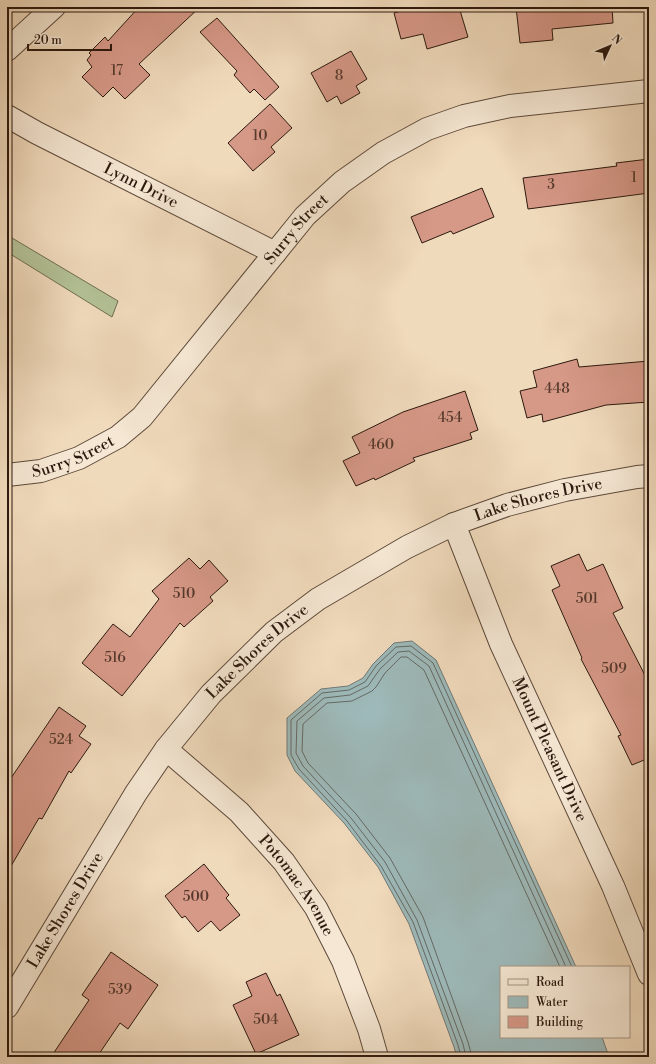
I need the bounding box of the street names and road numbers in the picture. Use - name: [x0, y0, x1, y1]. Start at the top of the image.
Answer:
- street label: Lynn Drive: [100, 158, 182, 213]
- street label: Surry Street: [260, 189, 333, 269]
- street label: Surry Street: [31, 431, 118, 482]
- street label: Lake Shores Drive: [471, 473, 604, 526]
- street label: Lake Shores Drive: [202, 600, 312, 703]
- street label: Mount Pleasant Drive: [508, 674, 592, 825]
- street label: Potomac Avenue: [254, 830, 339, 939]
- street label: Lake Shores Drive: [23, 849, 108, 972]

